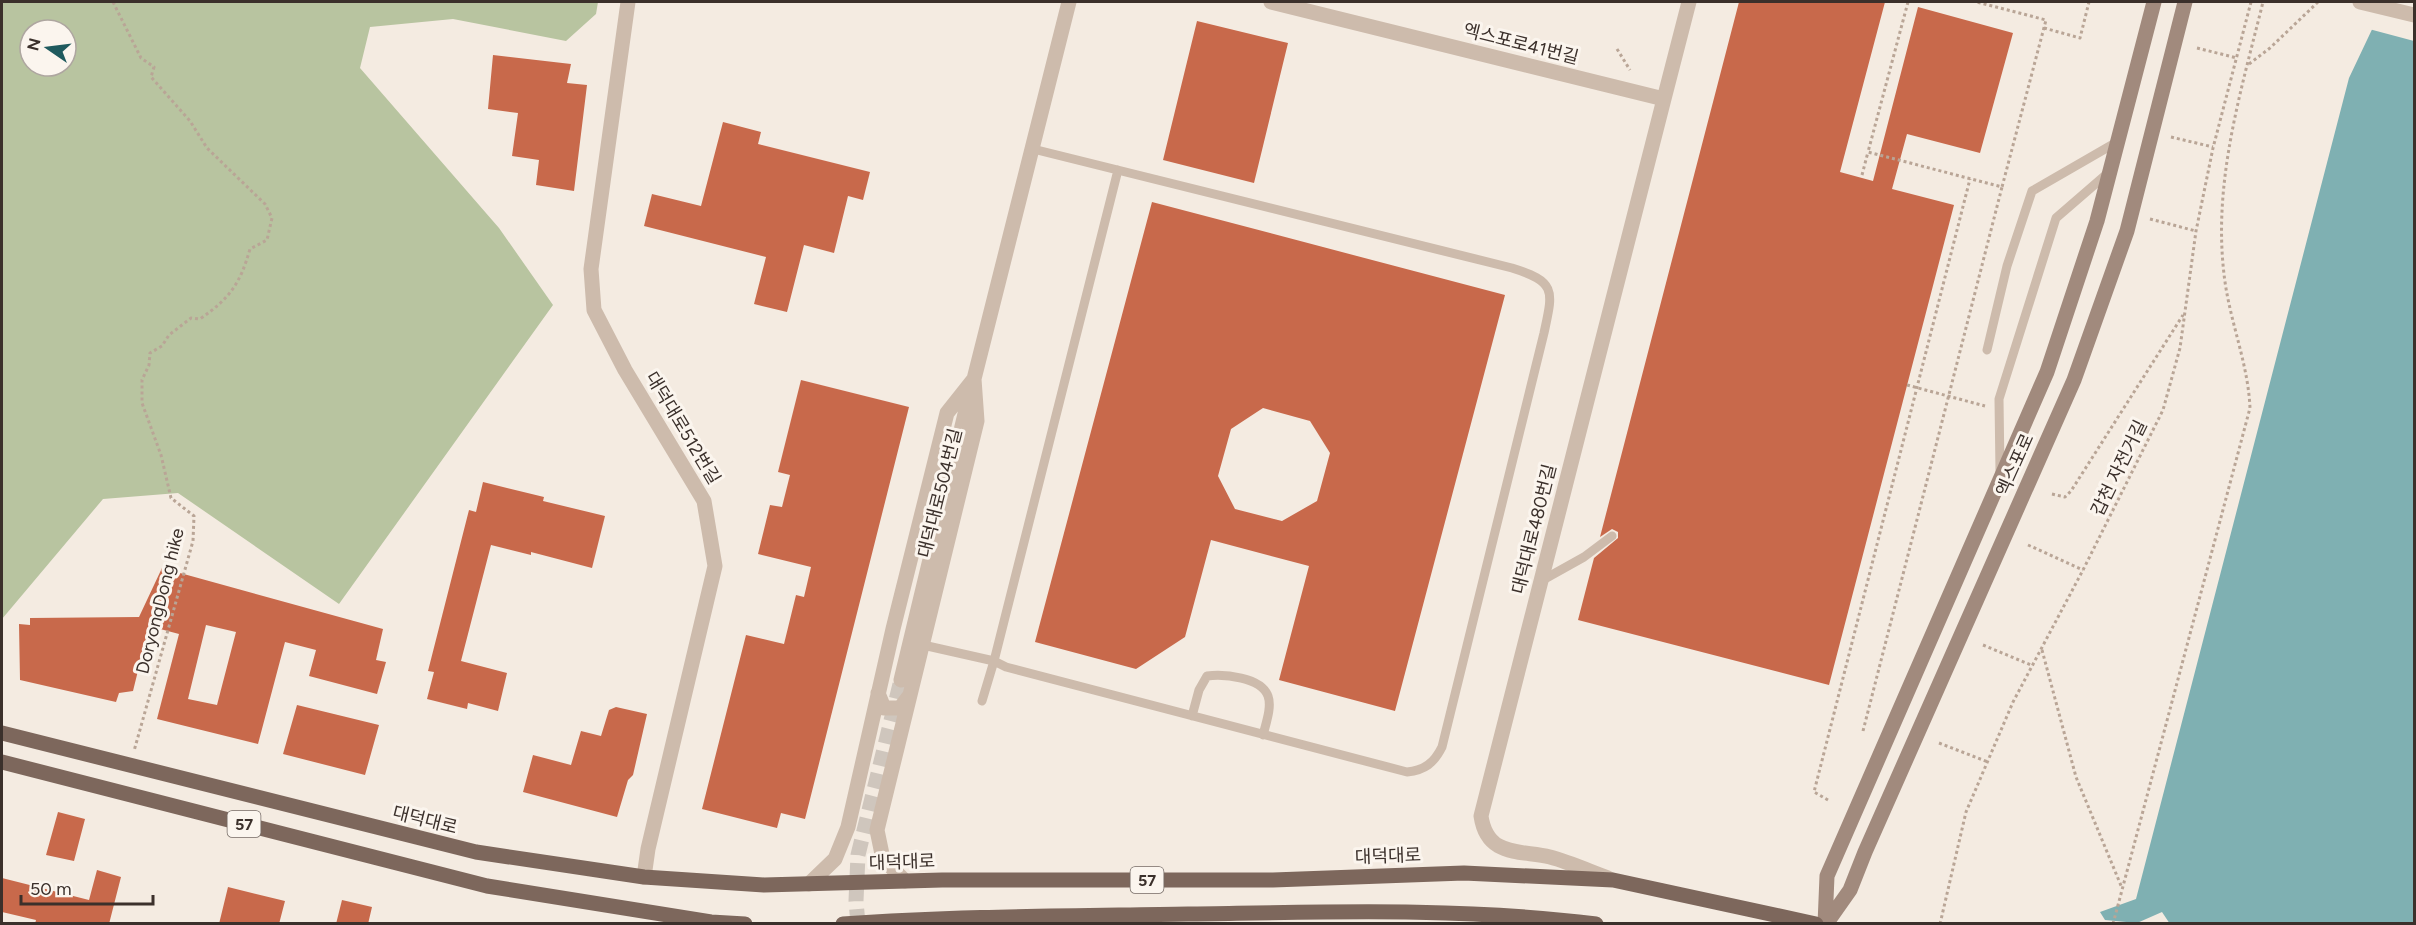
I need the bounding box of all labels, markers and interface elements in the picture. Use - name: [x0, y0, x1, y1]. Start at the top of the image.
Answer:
- north arrow: [18, 18, 78, 78]
- street label: 엑스포로41번길: [1461, 19, 1581, 69]
- text: N: [23, 36, 45, 53]
- street label: 대덕대로512번길: [641, 368, 725, 488]
- street label: 갑천 자전거길: [2086, 417, 2152, 519]
- street label: 대덕대로504번길: [913, 426, 967, 560]
- street label: 엑스포로: [1991, 430, 2039, 500]
- street label: 대덕대로480번길: [1507, 462, 1561, 596]
- street label: DoryongDong hike: [131, 526, 189, 676]
- street label: 대덕대로: [390, 801, 460, 839]
- road number: 57: [228, 811, 260, 837]
- street label: 대덕대로: [1355, 844, 1421, 868]
- street label: 대덕대로: [869, 850, 935, 874]
- road number: 57: [1130, 867, 1164, 893]
- scale bar: [21, 868, 153, 906]
- text: 50 m: [30, 878, 72, 900]

